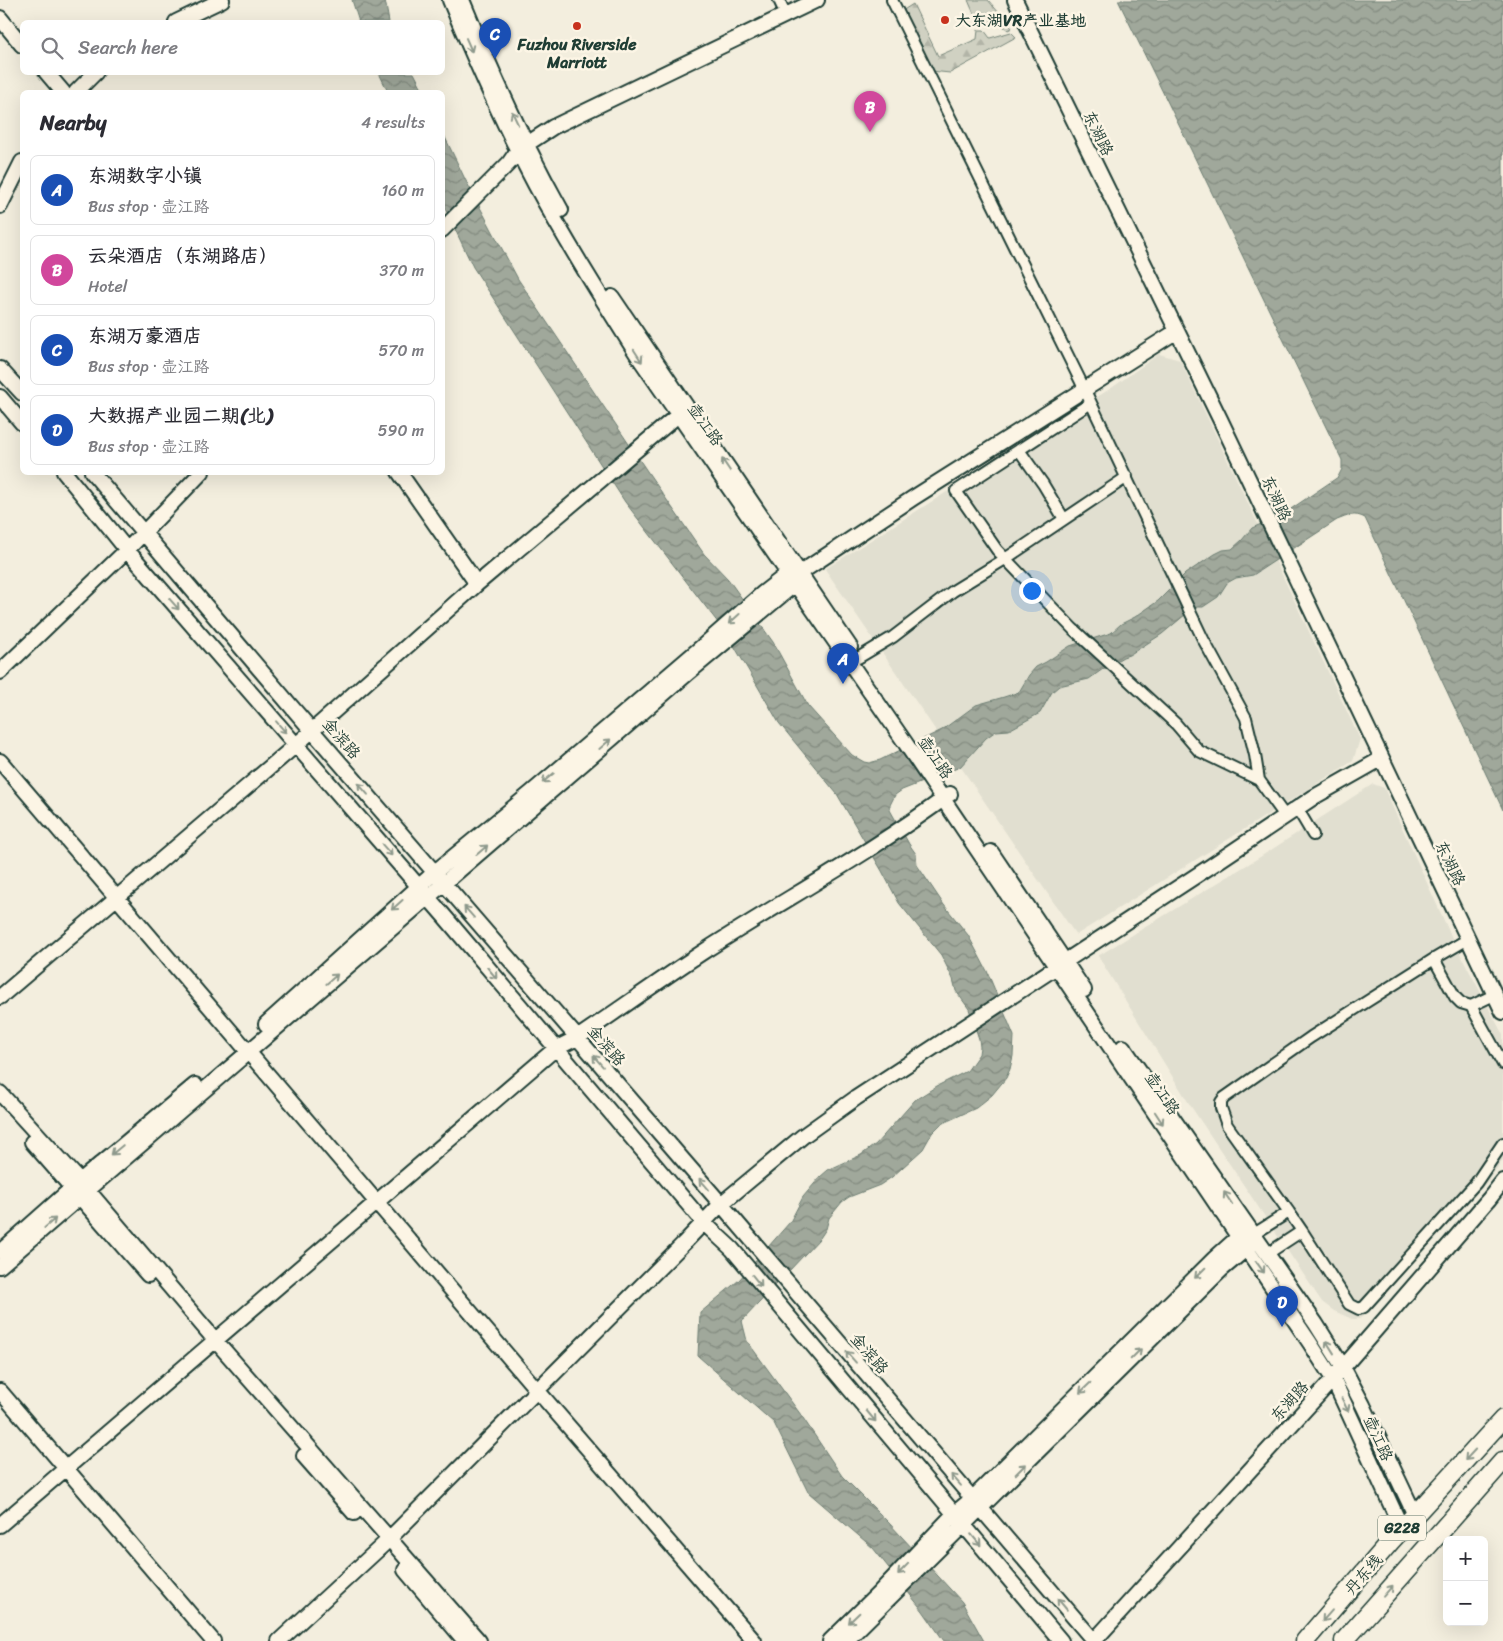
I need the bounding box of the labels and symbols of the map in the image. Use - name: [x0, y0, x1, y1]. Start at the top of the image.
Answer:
- place label: 大东湖VR产业基地: [955, 6, 1086, 35]
- marker: 大东湖VR产业基地: [939, 14, 951, 26]
- pin: C: [479, 18, 511, 59]
- marker: Fuzhou Riverside Marriott: [571, 20, 583, 32]
- place label: Fuzhou Riverside Marriott: [517, 30, 637, 77]
- one-way arrow: [465, 37, 475, 52]
- pin: B: [854, 91, 886, 132]
- street label: 东湖路: [1075, 105, 1122, 161]
- one-way arrow: [509, 111, 519, 126]
- one-way arrow: [633, 349, 643, 363]
- street label: 壶江路: [680, 396, 731, 452]
- one-way arrow: [721, 458, 731, 472]
- street label: 东湖路: [1253, 470, 1300, 526]
- your location: [1019, 578, 1045, 604]
- one-way arrow: [168, 597, 180, 610]
- one-way arrow: [727, 613, 740, 624]
- pin: A: [827, 643, 859, 684]
- street label: 金滨路: [315, 711, 368, 766]
- one-way arrow: [275, 720, 286, 733]
- street label: 壶江路: [910, 729, 961, 785]
- one-way arrow: [598, 738, 611, 750]
- one-way arrow: [542, 772, 555, 784]
- one-way arrow: [357, 782, 368, 795]
- street label: 东湖路: [1427, 835, 1474, 891]
- one-way arrow: [381, 843, 392, 856]
- one-way arrow: [475, 844, 488, 856]
- one-way arrow: [391, 899, 404, 911]
- one-way arrow: [463, 905, 475, 918]
- one-way arrow: [486, 967, 498, 980]
- one-way arrow: [326, 974, 339, 985]
- street label: 金滨路: [580, 1018, 633, 1073]
- one-way arrow: [592, 1055, 603, 1068]
- street label: 壶江路: [1137, 1065, 1188, 1121]
- one-way arrow: [1154, 1110, 1164, 1124]
- one-way arrow: [111, 1145, 124, 1156]
- one-way arrow: [698, 1178, 709, 1191]
- one-way arrow: [1223, 1191, 1233, 1205]
- one-way arrow: [44, 1217, 57, 1228]
- one-way arrow: [1255, 1259, 1265, 1273]
- one-way arrow: [1194, 1267, 1206, 1279]
- one-way arrow: [752, 1274, 763, 1287]
- pin: D: [1266, 1286, 1298, 1327]
- street label: 金滨路: [843, 1326, 896, 1381]
- one-way arrow: [1325, 1340, 1335, 1354]
- one-way arrow: [1130, 1348, 1143, 1360]
- one-way arrow: [845, 1351, 856, 1364]
- street label: 东湖路: [1263, 1374, 1316, 1429]
- one-way arrow: [1079, 1382, 1091, 1394]
- one-way arrow: [1341, 1397, 1350, 1412]
- one-way arrow: [866, 1409, 877, 1422]
- street label: 壶江路: [1356, 1410, 1402, 1466]
- one-way arrow: [1464, 1449, 1476, 1461]
- one-way arrow: [1015, 1463, 1027, 1475]
- one-way arrow: [951, 1474, 962, 1487]
- road number: G228: [1378, 1516, 1426, 1540]
- one-way arrow: [971, 1533, 982, 1546]
- street label: 丹东线: [1337, 1547, 1390, 1602]
- one-way arrow: [897, 1562, 909, 1575]
- one-way arrow: [1382, 1585, 1394, 1598]
- one-way arrow: [1057, 1598, 1068, 1611]
- one-way arrow: [1321, 1609, 1333, 1622]
- one-way arrow: [847, 1612, 860, 1624]

